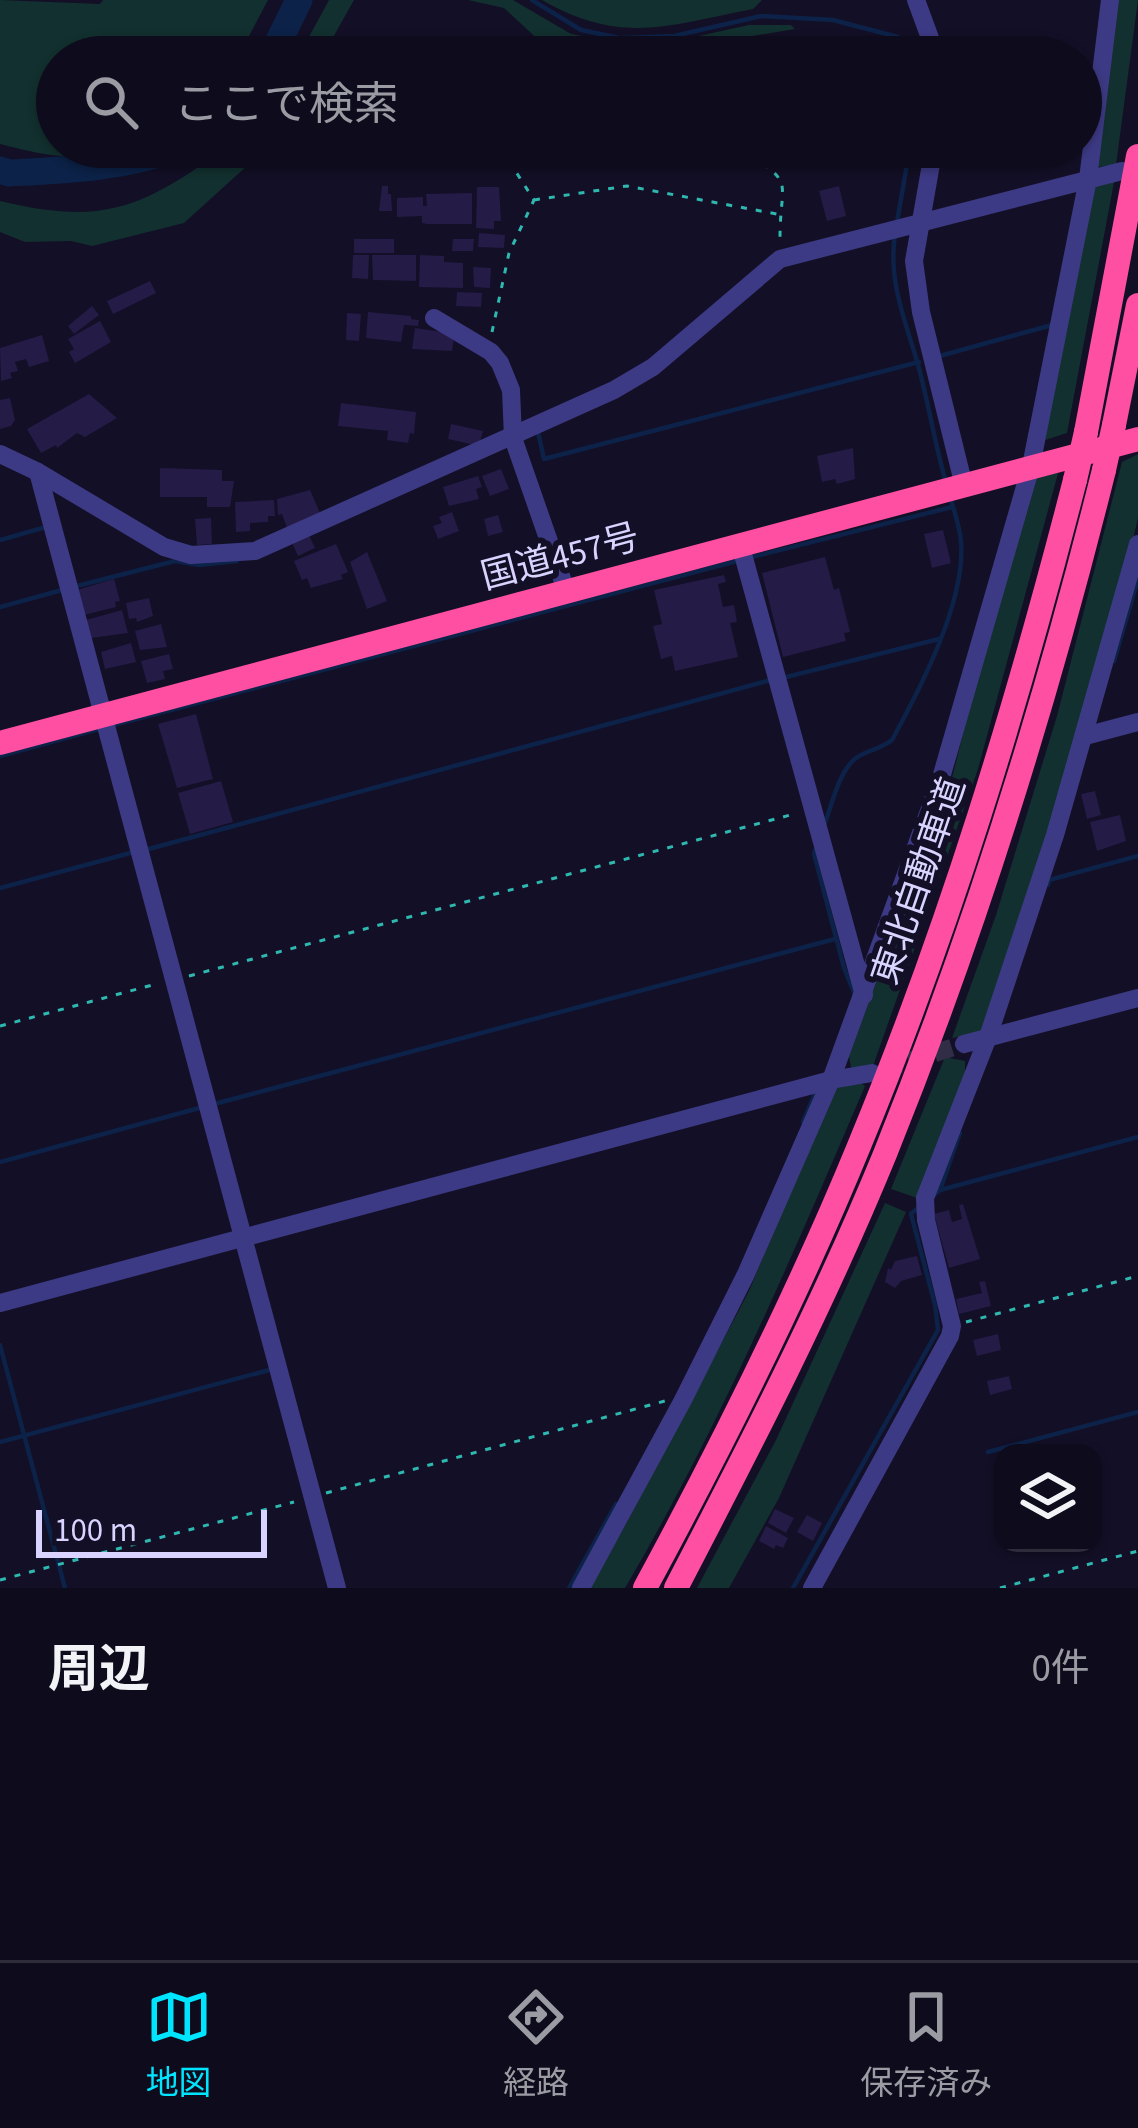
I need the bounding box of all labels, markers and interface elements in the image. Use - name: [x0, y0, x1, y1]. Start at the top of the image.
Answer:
- search box: [36, 36, 1102, 168]
- icon: search: [78, 69, 144, 135]
- text: ここで検索: [174, 73, 399, 137]
- street label: 国道457号: [475, 511, 645, 603]
- street label: 東北自動車道: [860, 771, 978, 991]
- map controls: [994, 1444, 1102, 1552]
- button: layers: [994, 1444, 1102, 1552]
- scale bar: [36, 1504, 267, 1557]
- text: 100 m: [54, 1507, 137, 1554]
- text: 周辺: [48, 1634, 150, 1706]
- text: 0件: [1032, 1641, 1090, 1697]
- tab: 地図: [146, 1984, 212, 2107]
- tab: 経路: [503, 1984, 569, 2107]
- tab: 保存済み: [860, 1984, 992, 2107]

